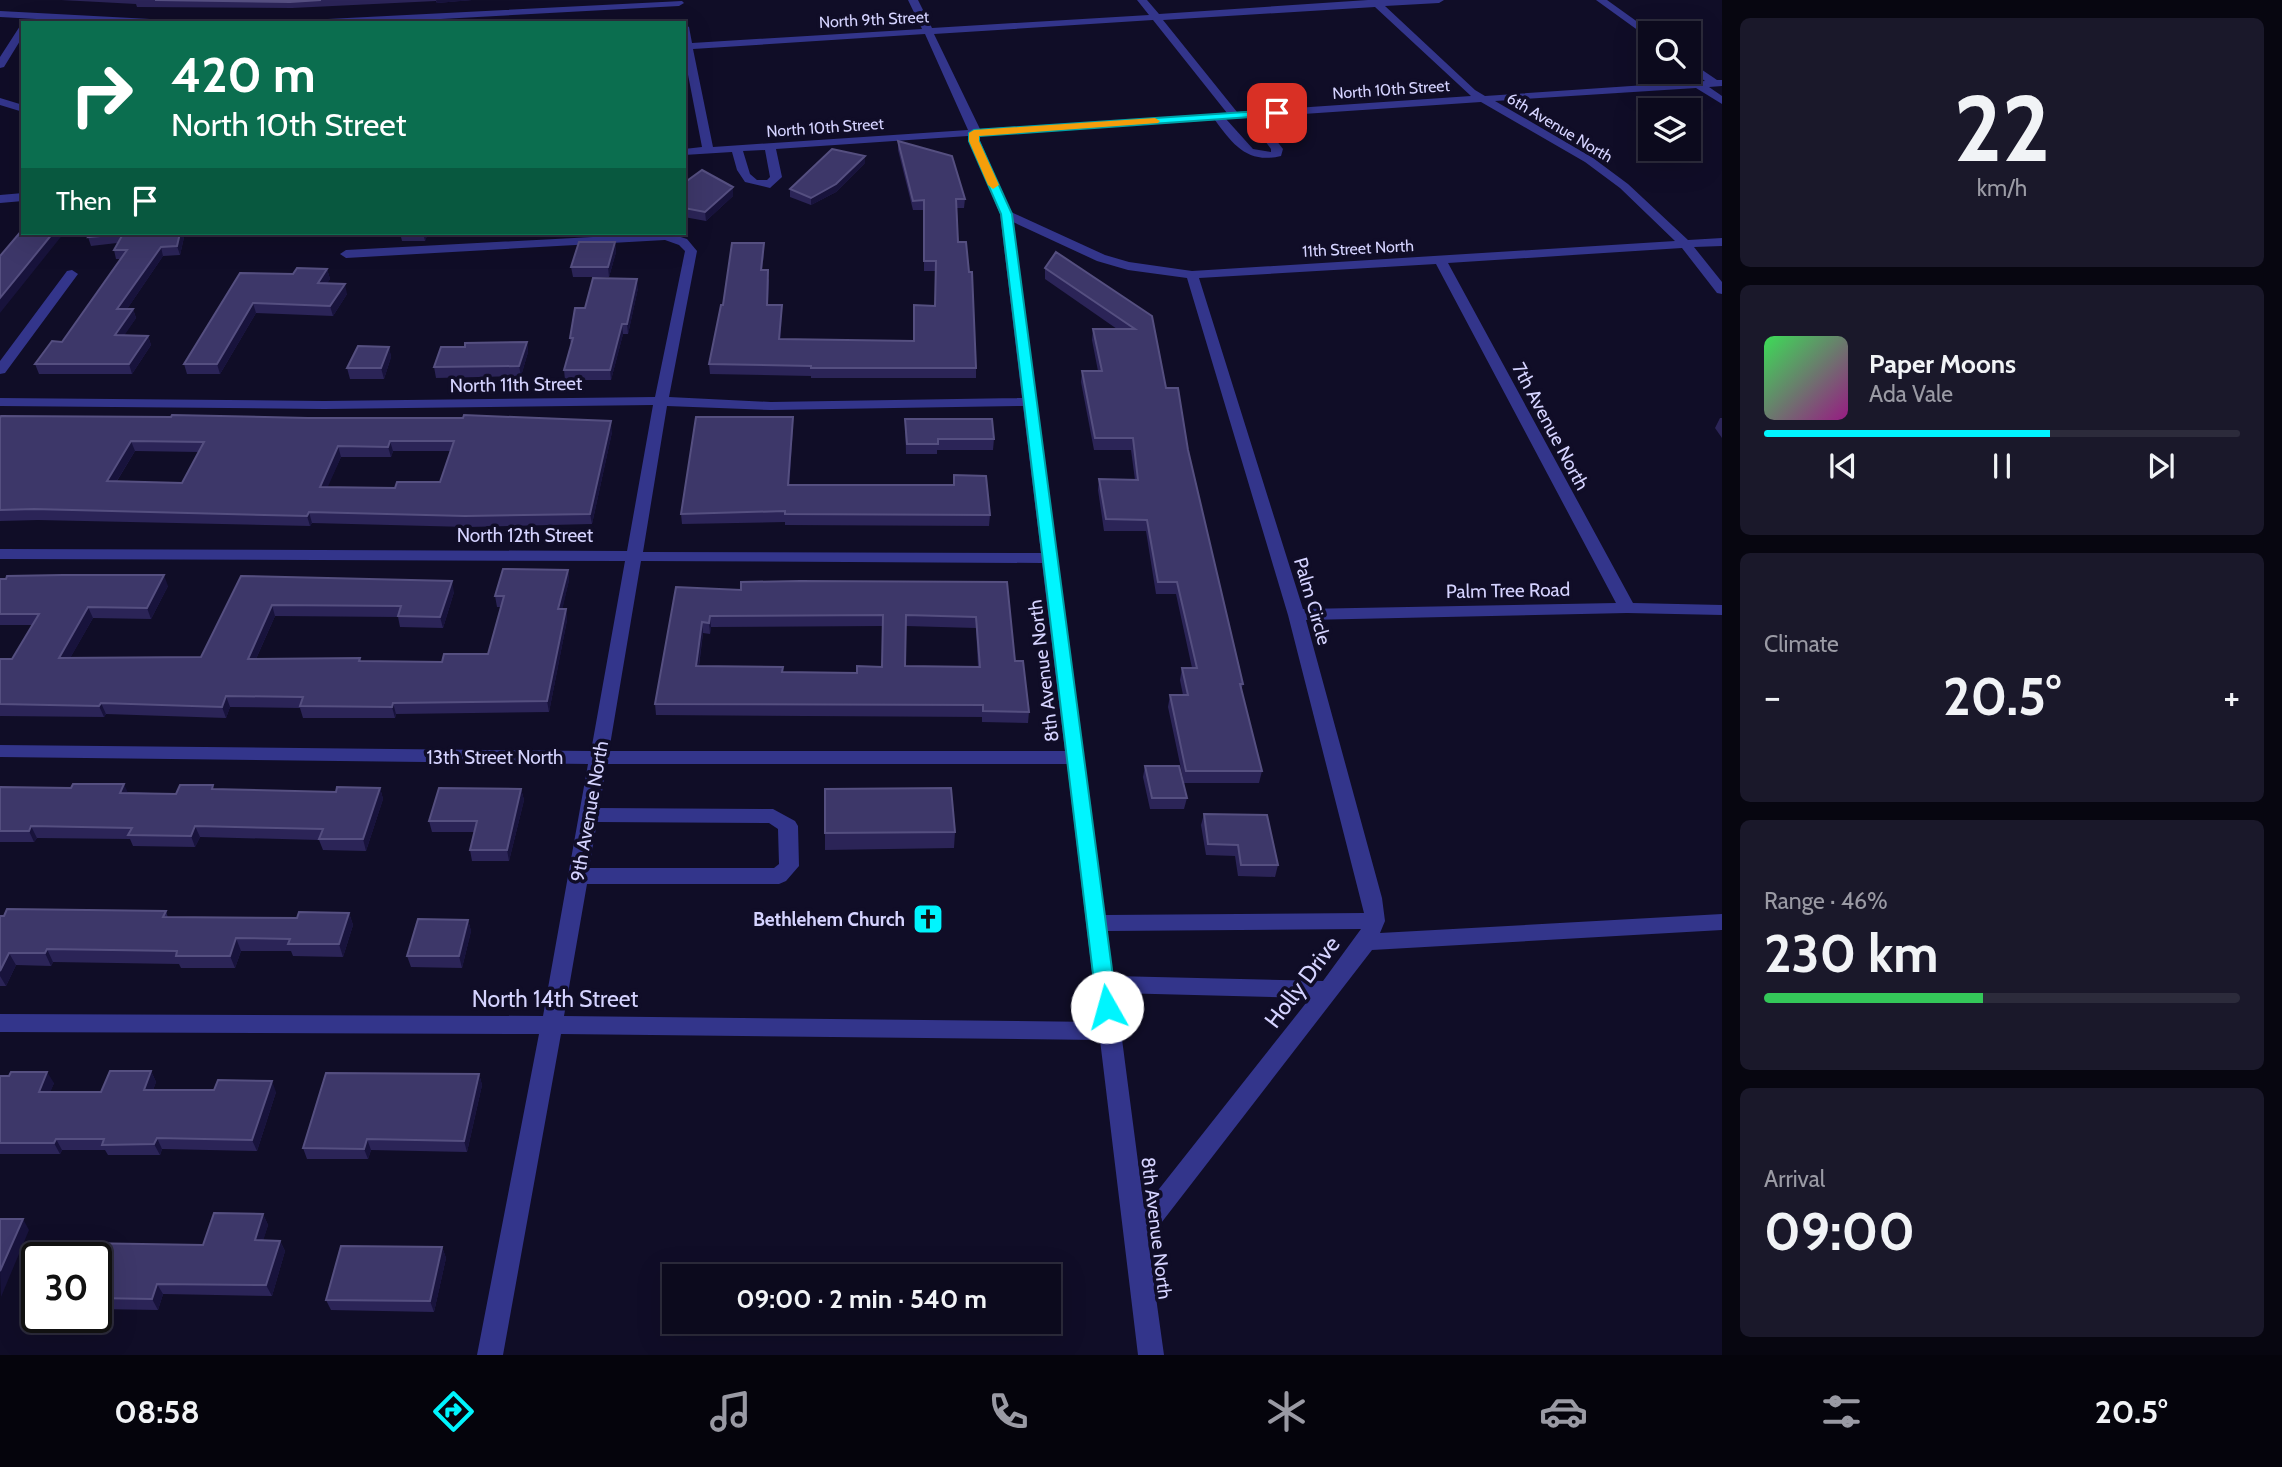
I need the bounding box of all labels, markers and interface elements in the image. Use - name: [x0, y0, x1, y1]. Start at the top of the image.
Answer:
- street label: North 9th Street: [818, 7, 930, 32]
- map controls: [1638, 21, 1701, 161]
- button: search: [1638, 21, 1701, 84]
- text: 420 m: [171, 45, 316, 104]
- icon: right: [56, 49, 147, 140]
- text: 22: [1954, 73, 2050, 184]
- street label: North 10th Street: [1332, 76, 1451, 103]
- pin: [1247, 83, 1307, 143]
- street label: 6th Avenue North: [1503, 88, 1616, 166]
- icon: arrive: [1258, 94, 1296, 132]
- button: layers: [1638, 98, 1701, 161]
- text: North 10th Street: [171, 105, 406, 144]
- street label: North 10th Street: [766, 114, 885, 141]
- text: km/h: [1977, 174, 2027, 202]
- icon: arrive: [126, 182, 164, 220]
- text: Then: [56, 185, 112, 217]
- street label: 11th Street North: [1302, 236, 1414, 261]
- text: Paper Moons: [1869, 348, 2016, 380]
- street label: 7th Avenue North: [1507, 358, 1594, 494]
- street label: North 11th Street: [449, 372, 583, 397]
- text: Ada Vale: [1869, 380, 1953, 408]
- icon: previous: [1824, 447, 1862, 485]
- icon: pause: [1983, 447, 2021, 485]
- icon: next: [2142, 447, 2180, 485]
- street label: North 12th Street: [457, 524, 594, 547]
- street label: Palm Circle: [1289, 555, 1336, 648]
- street label: Palm Tree Road: [1446, 578, 1570, 603]
- street label: 8th Avenue North: [1023, 598, 1064, 743]
- text: Climate: [1764, 630, 1839, 658]
- text: 20.5°: [1943, 665, 2061, 728]
- text: −: [1764, 673, 1781, 720]
- text: +: [2223, 673, 2240, 720]
- street label: 9th Avenue North: [566, 739, 613, 883]
- street label: 13th Street North: [427, 746, 563, 769]
- text: Range · 46%: [1764, 887, 1888, 915]
- church icon: Bethlehem Church: [911, 902, 945, 936]
- place label: Bethlehem Church: [753, 908, 905, 931]
- text: 230 km: [1764, 922, 1938, 985]
- street label: Holly Drive: [1258, 930, 1346, 1033]
- position arrow: [1070, 970, 1144, 1044]
- street label: North 14th Street: [472, 985, 638, 1013]
- street label: 8th Avenue North: [1136, 1156, 1177, 1301]
- text: Arrival: [1764, 1165, 1825, 1193]
- text: 09:00: [1764, 1200, 1915, 1263]
- speed limit sign: 30: [21, 1242, 112, 1333]
- text: 09:00 · 2 min · 540 m: [736, 1283, 987, 1315]
- icon: directions: [429, 1387, 478, 1436]
- icon: music: [706, 1387, 755, 1436]
- icon: phone: [984, 1387, 1033, 1436]
- icon: climate: [1262, 1387, 1311, 1436]
- icon: car: [1539, 1387, 1588, 1436]
- icon: filters: [1817, 1387, 1866, 1436]
- text: 08:58: [114, 1392, 200, 1431]
- text: 20.5°: [2095, 1392, 2168, 1431]

